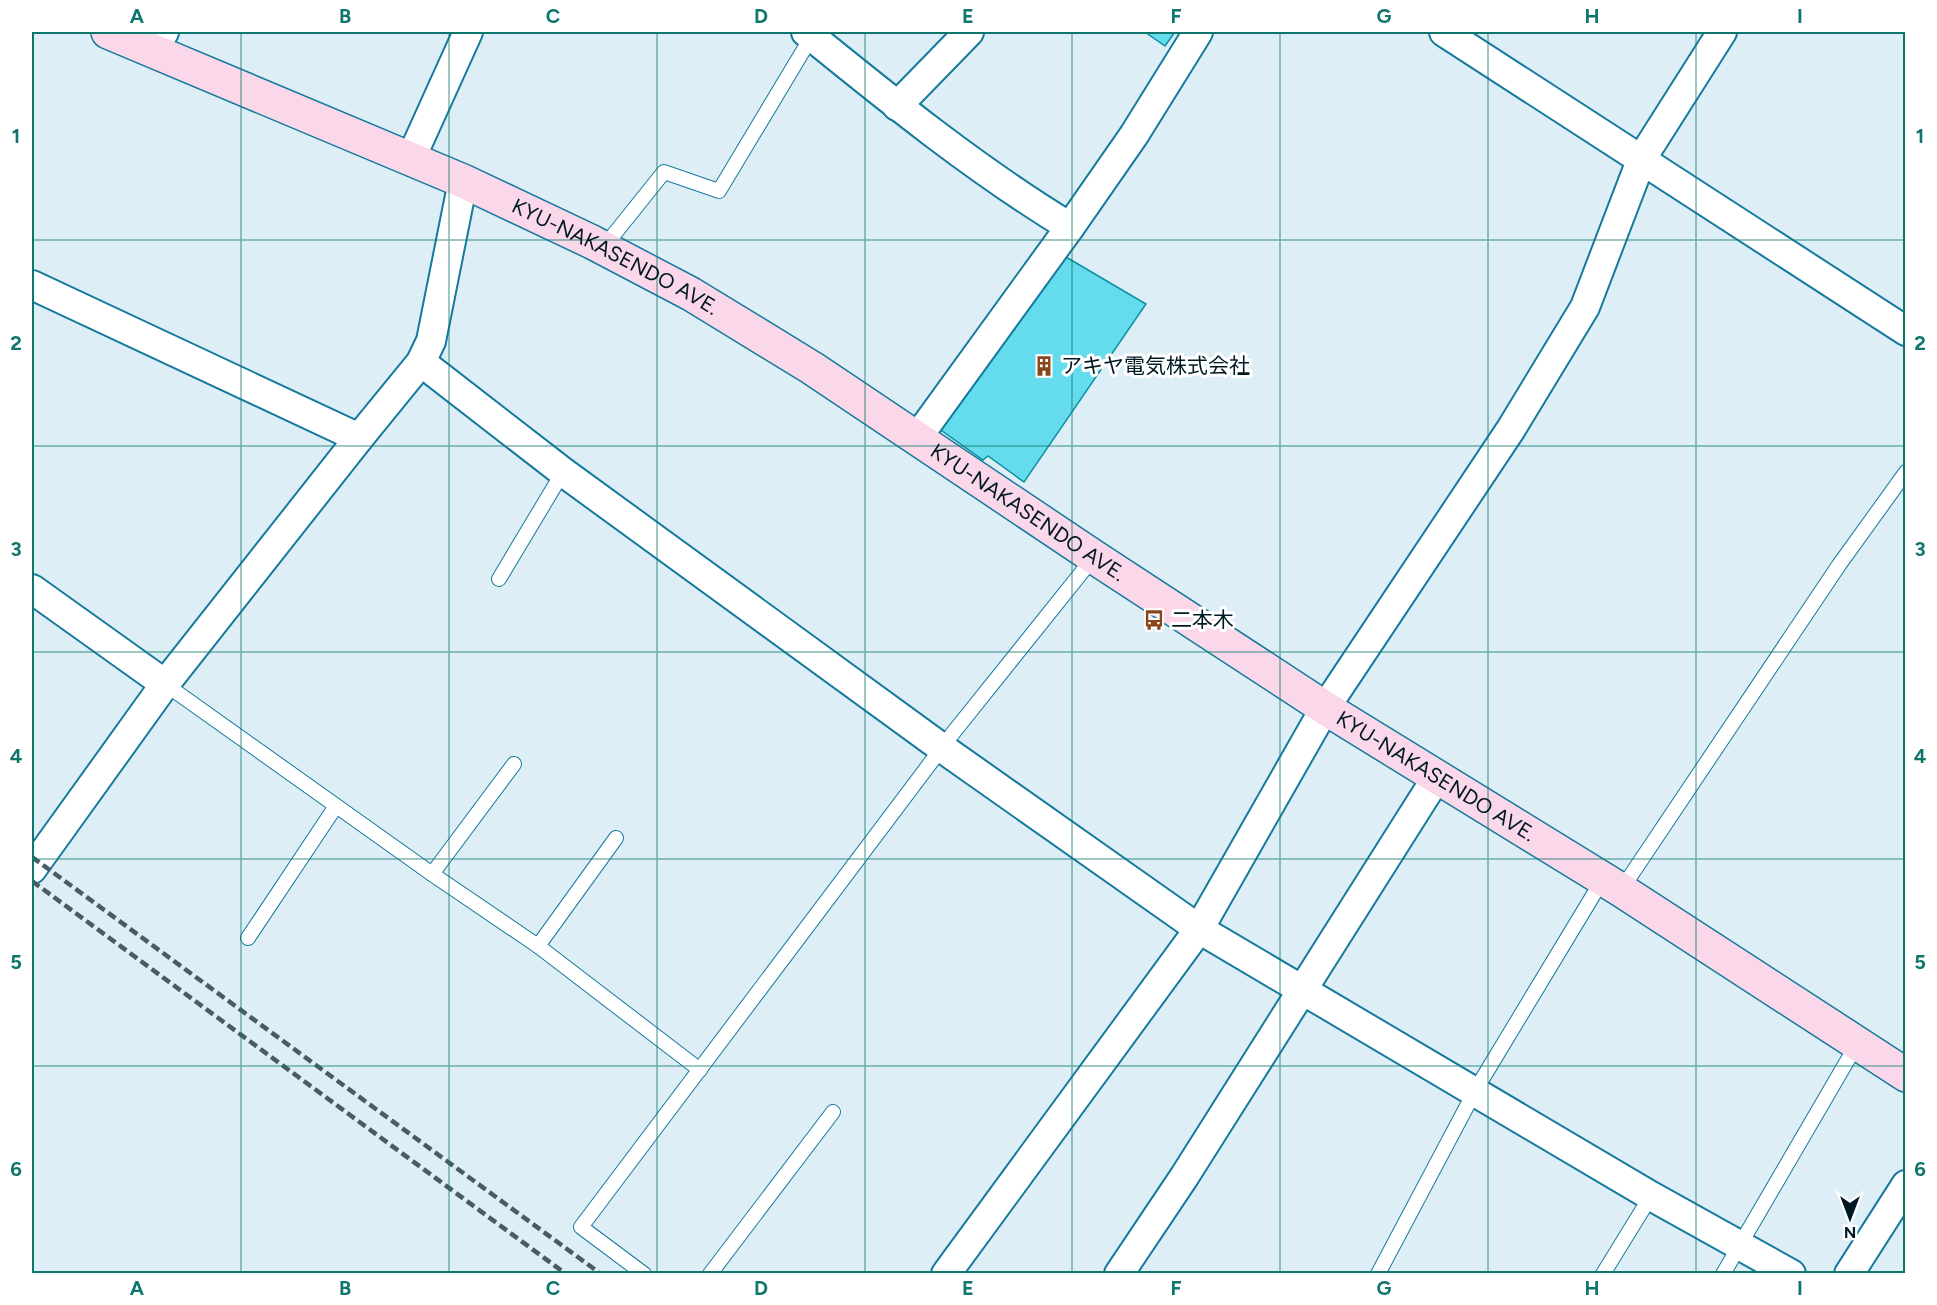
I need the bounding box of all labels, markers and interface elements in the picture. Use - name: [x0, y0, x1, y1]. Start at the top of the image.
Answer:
- text: A: [130, 4, 145, 28]
- text: B: [339, 4, 351, 28]
- text: C: [546, 4, 560, 28]
- text: D: [754, 4, 768, 28]
- text: E: [962, 4, 974, 28]
- text: F: [1170, 4, 1182, 28]
- text: G: [1377, 4, 1392, 28]
- text: H: [1585, 4, 1600, 28]
- text: I: [1797, 4, 1803, 28]
- text: 1: [12, 124, 20, 148]
- text: 1: [1916, 124, 1924, 148]
- street label: KYU-NAKASENDO AVE.: [508, 193, 723, 320]
- text: 2: [10, 331, 22, 355]
- text: 2: [1914, 331, 1926, 355]
- place label: アキヤ電気株式会社: [1061, 353, 1250, 378]
- building icon: アキヤ電気株式会社: [1032, 354, 1056, 378]
- street label: KYU-NAKASENDO AVE.: [926, 438, 1130, 586]
- text: 3: [10, 537, 22, 561]
- text: 3: [1914, 537, 1926, 561]
- place label: 二本木: [1171, 607, 1234, 632]
- bus stop icon: 二本木: [1142, 608, 1166, 632]
- street label: KYU-NAKASENDO AVE.: [1332, 705, 1540, 846]
- text: 4: [10, 744, 23, 768]
- text: 4: [1914, 744, 1927, 768]
- text: 5: [10, 950, 22, 974]
- text: 5: [1914, 950, 1926, 974]
- text: 6: [10, 1157, 22, 1181]
- text: 6: [1914, 1157, 1926, 1181]
- north arrow: [1820, 1188, 1880, 1248]
- text: N: [1844, 1223, 1856, 1242]
- text: A: [130, 1276, 145, 1300]
- text: B: [339, 1276, 351, 1300]
- text: C: [546, 1276, 560, 1300]
- text: D: [754, 1276, 768, 1300]
- text: E: [962, 1276, 974, 1300]
- text: F: [1170, 1276, 1182, 1300]
- text: G: [1377, 1276, 1392, 1300]
- text: H: [1585, 1276, 1600, 1300]
- text: I: [1797, 1276, 1803, 1300]

